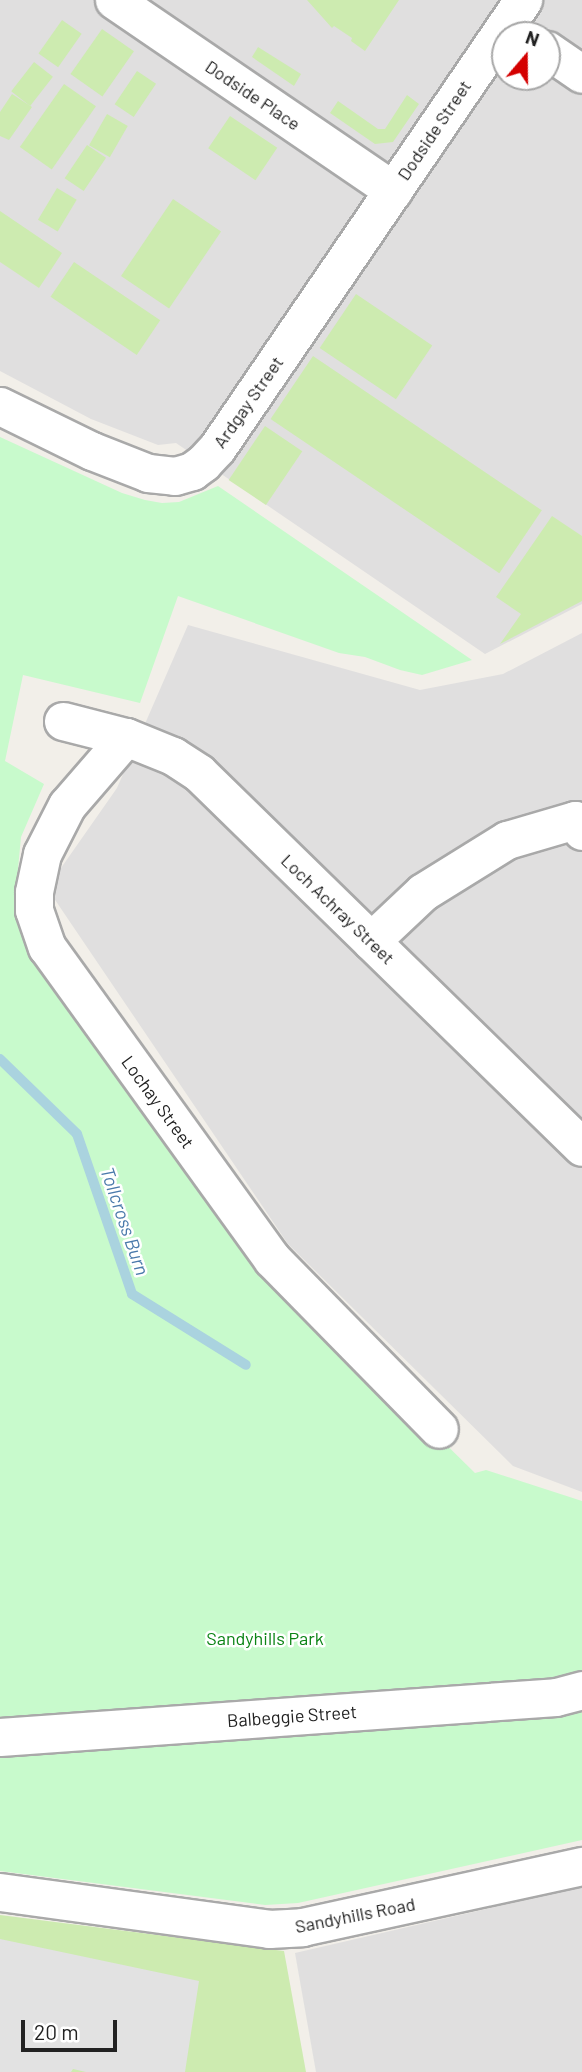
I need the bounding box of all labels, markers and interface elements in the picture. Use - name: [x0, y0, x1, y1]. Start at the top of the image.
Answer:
- north arrow: [491, 21, 561, 91]
- text: N: [523, 25, 543, 51]
- street label: Dodside Place: [201, 55, 305, 135]
- street label: Dodside Street: [393, 76, 475, 184]
- street label: Ardgay Street: [208, 352, 288, 452]
- street label: Loch Achray Street: [277, 849, 399, 969]
- street label: Lochay Street: [117, 1051, 199, 1153]
- water label: Tollcross Burn: [96, 1164, 154, 1278]
- park label: Sandyhills Park: [206, 1627, 324, 1649]
- street label: Balbeggie Street: [226, 1701, 358, 1731]
- street label: Sandyhills Road: [293, 1893, 417, 1937]
- scale bar: [24, 2006, 121, 2050]
- text: 20 m: [34, 2019, 79, 2044]

